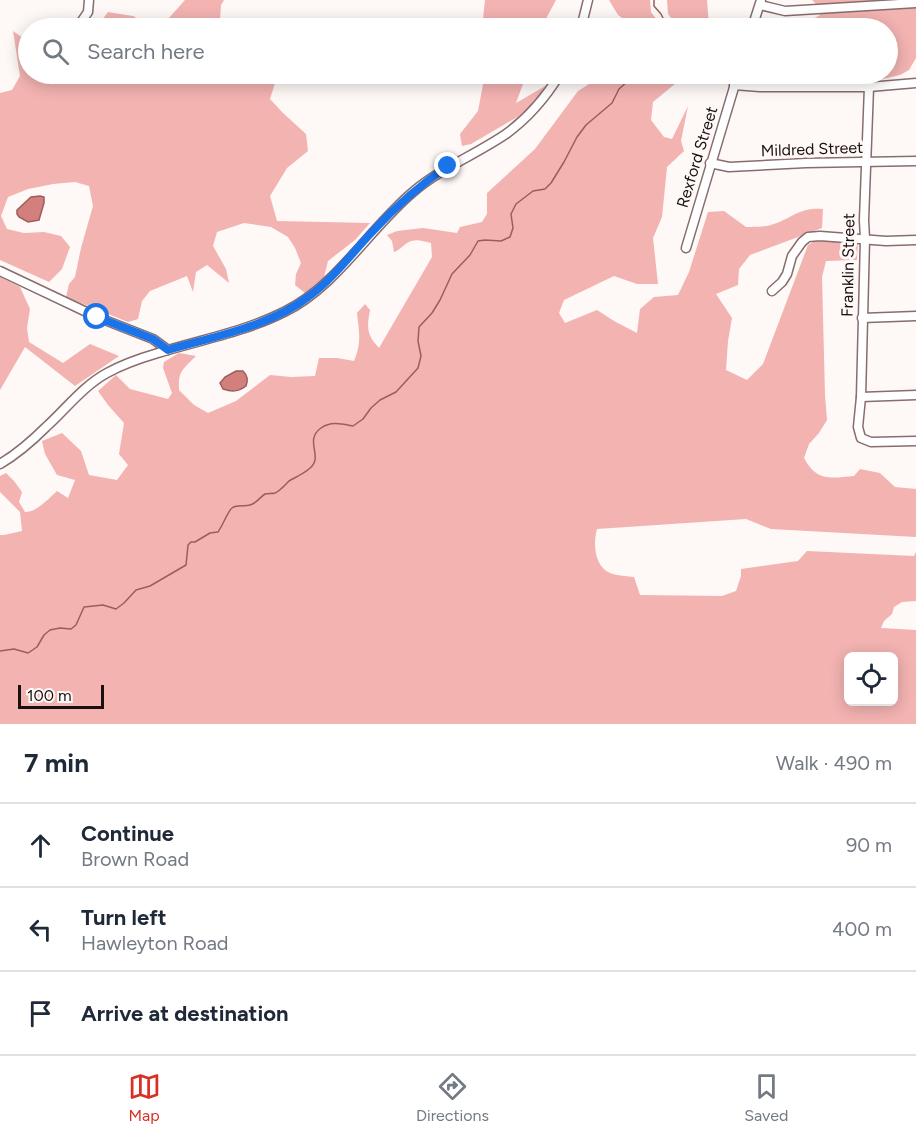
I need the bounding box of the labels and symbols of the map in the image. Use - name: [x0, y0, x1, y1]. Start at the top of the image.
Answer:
- street label: Rexford Street: [673, 104, 721, 210]
- street label: Mildred Street: [760, 138, 864, 160]
- route end: [434, 152, 460, 178]
- street label: Franklin Street: [838, 213, 858, 317]
- route start: [83, 303, 109, 329]
- scale bar: [18, 682, 104, 710]

